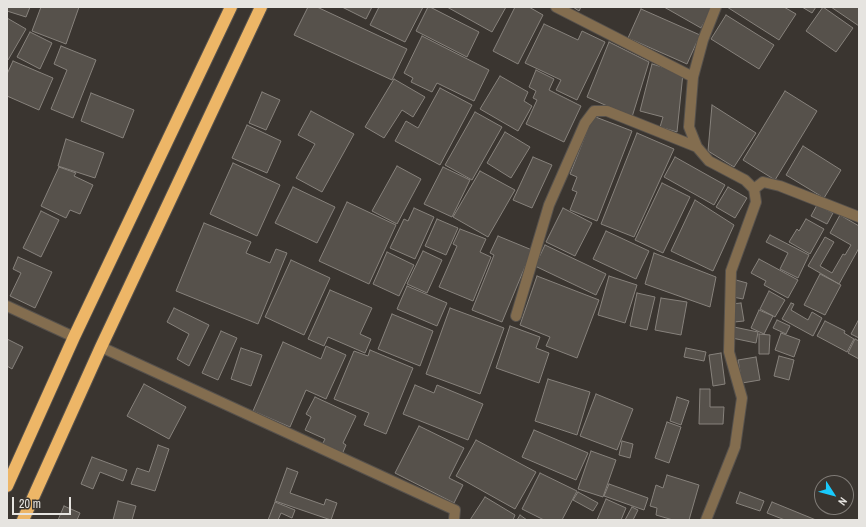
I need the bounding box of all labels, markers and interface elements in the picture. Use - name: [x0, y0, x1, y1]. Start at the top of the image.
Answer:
- north arrow: [814, 475, 854, 515]
- scale bar: [14, 489, 73, 515]
- text: N: [835, 495, 850, 508]
- text: 20 m: [19, 496, 41, 512]

